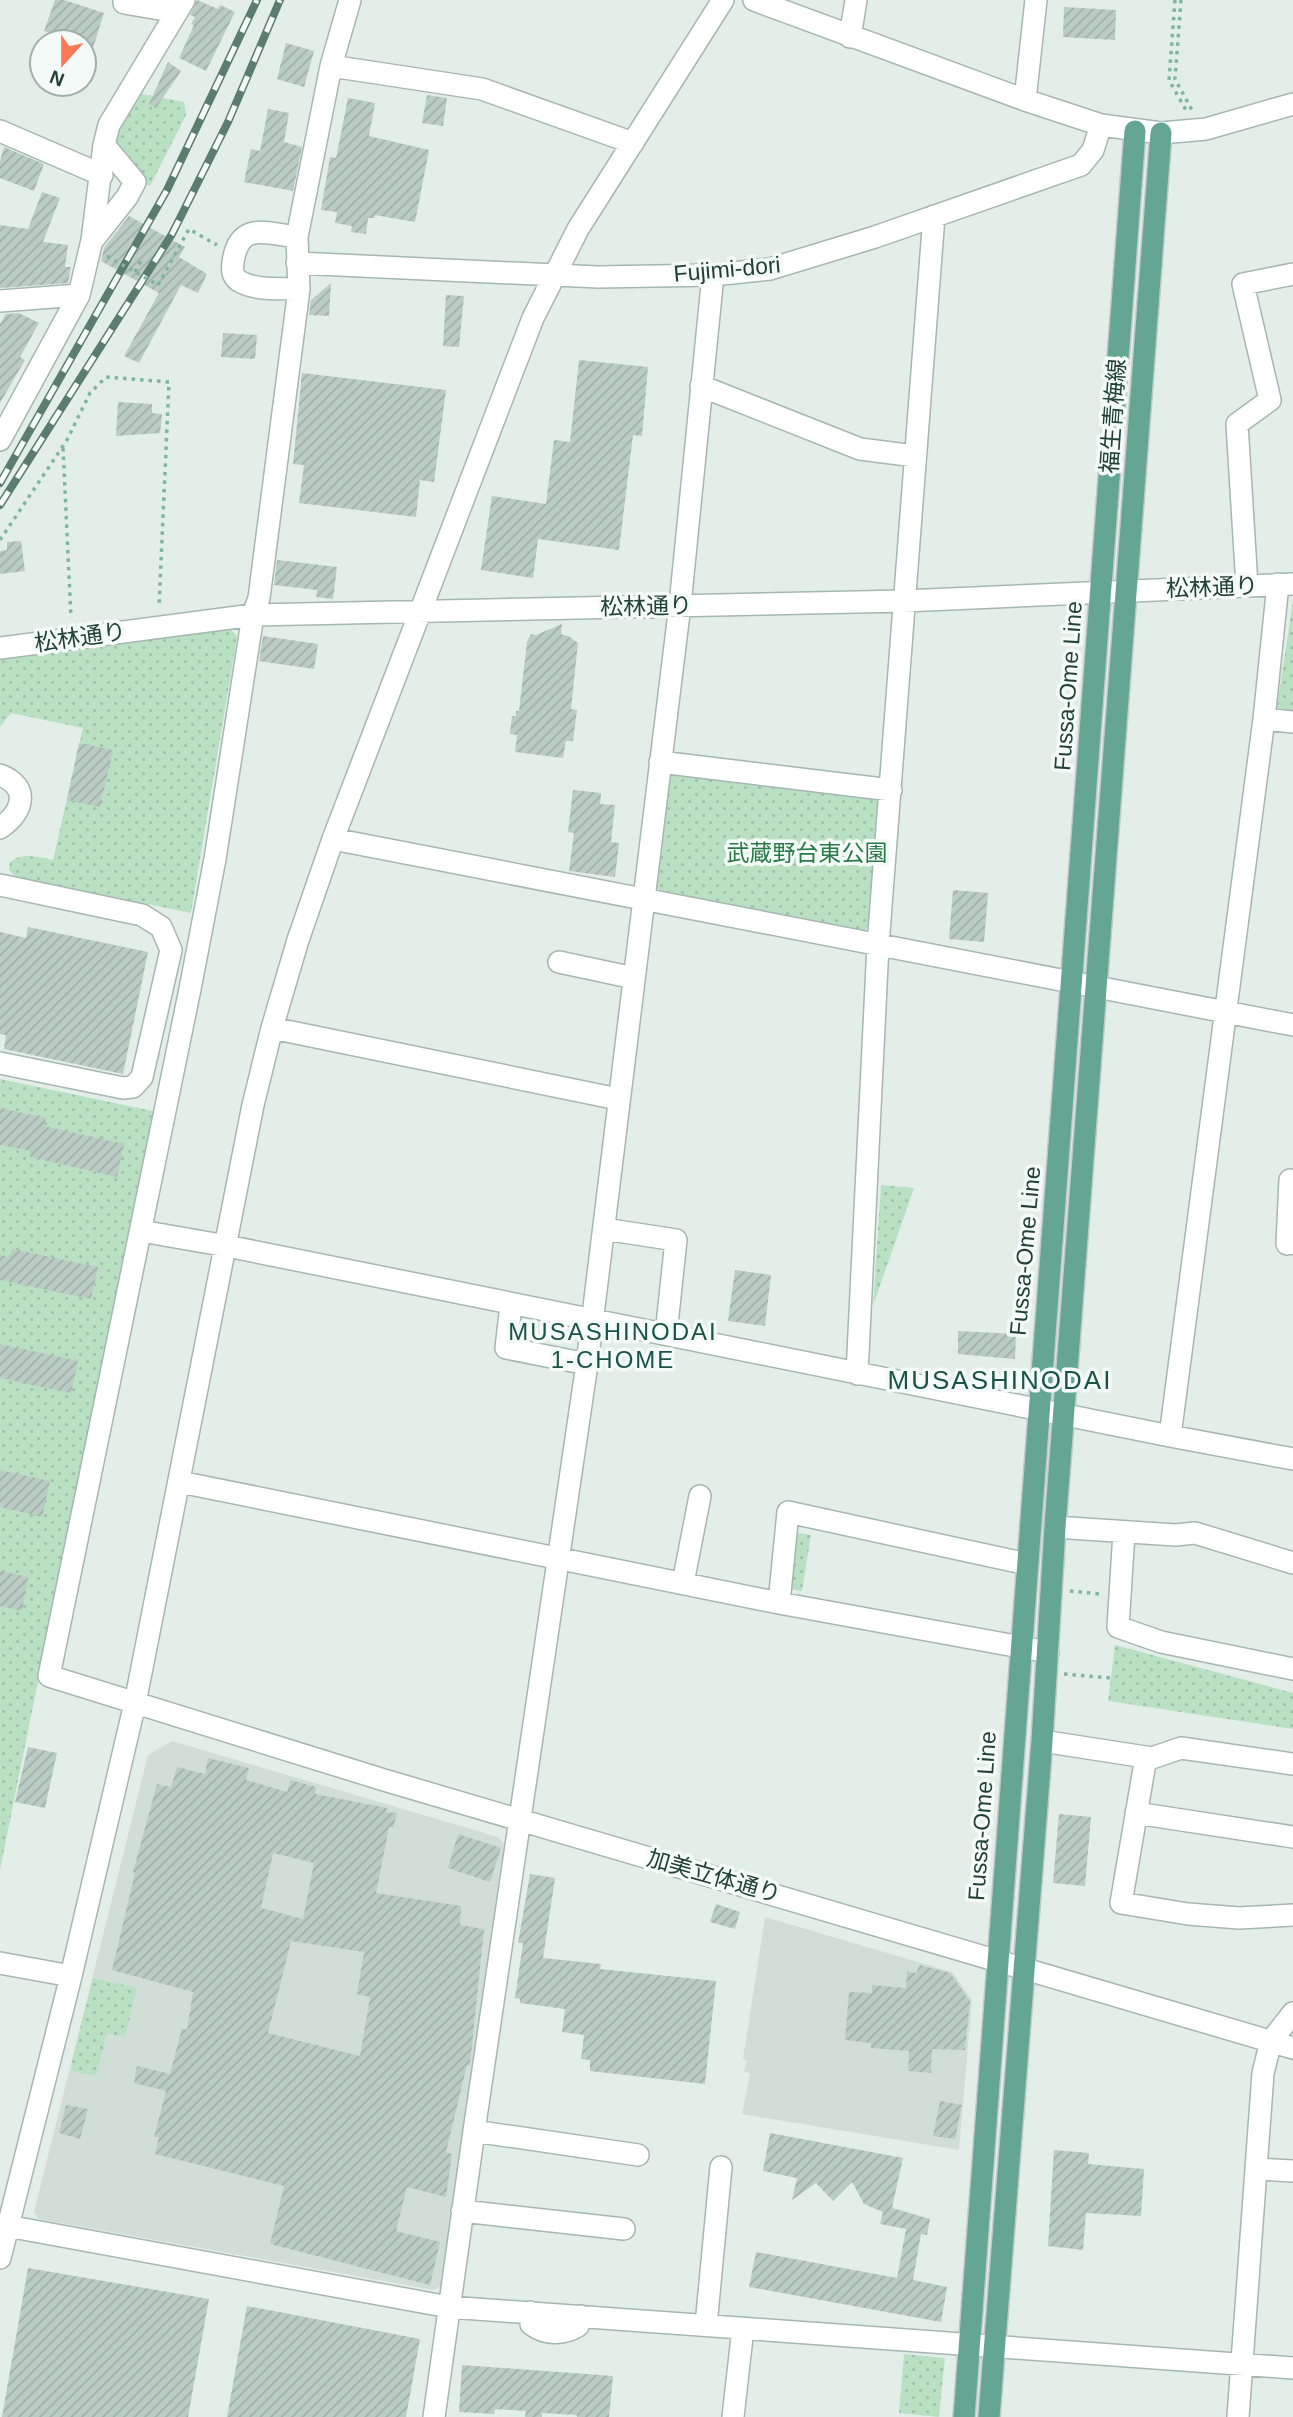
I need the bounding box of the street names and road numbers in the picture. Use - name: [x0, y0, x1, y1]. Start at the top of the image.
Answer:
- street label: Fujimi-dori: [672, 251, 782, 287]
- street label: 福生青梅線: [1096, 358, 1130, 474]
- street label: 松林通り: [1166, 572, 1258, 602]
- street label: 松林通り: [600, 592, 692, 620]
- street label: Fussa-Ome Line: [1049, 600, 1087, 772]
- street label: 松林通り: [33, 618, 127, 656]
- street label: Fussa-Ome Line: [1005, 1165, 1045, 1337]
- street label: Fussa-Ome Line: [963, 1730, 1001, 1902]
- street label: 加美立体通り: [644, 1844, 784, 1908]

